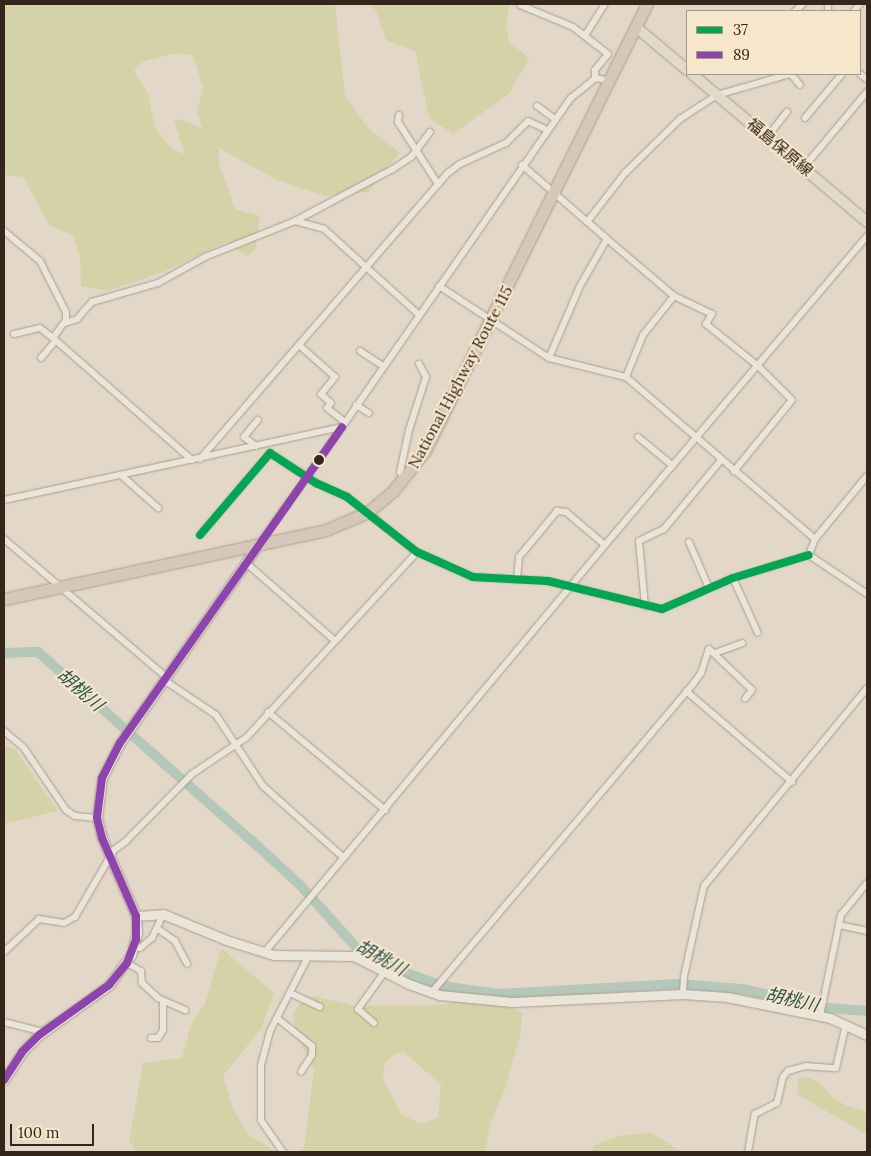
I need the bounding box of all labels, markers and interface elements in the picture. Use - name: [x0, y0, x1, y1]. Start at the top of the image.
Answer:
- legend: [686, 10, 861, 75]
- text: 37: [733, 20, 748, 39]
- text: 89: [733, 45, 750, 64]
- street label: 福島保原線: [743, 114, 817, 180]
- street label: National Highway Route 115: [404, 282, 516, 472]
- unlabelled marker: [314, 455, 324, 465]
- water label: 胡桃川: [53, 664, 107, 716]
- water label: 胡桃川: [352, 935, 410, 981]
- water label: 胡桃川: [763, 983, 821, 1017]
- scale bar: [12, 1114, 96, 1146]
- text: 100 m: [18, 1123, 59, 1142]

